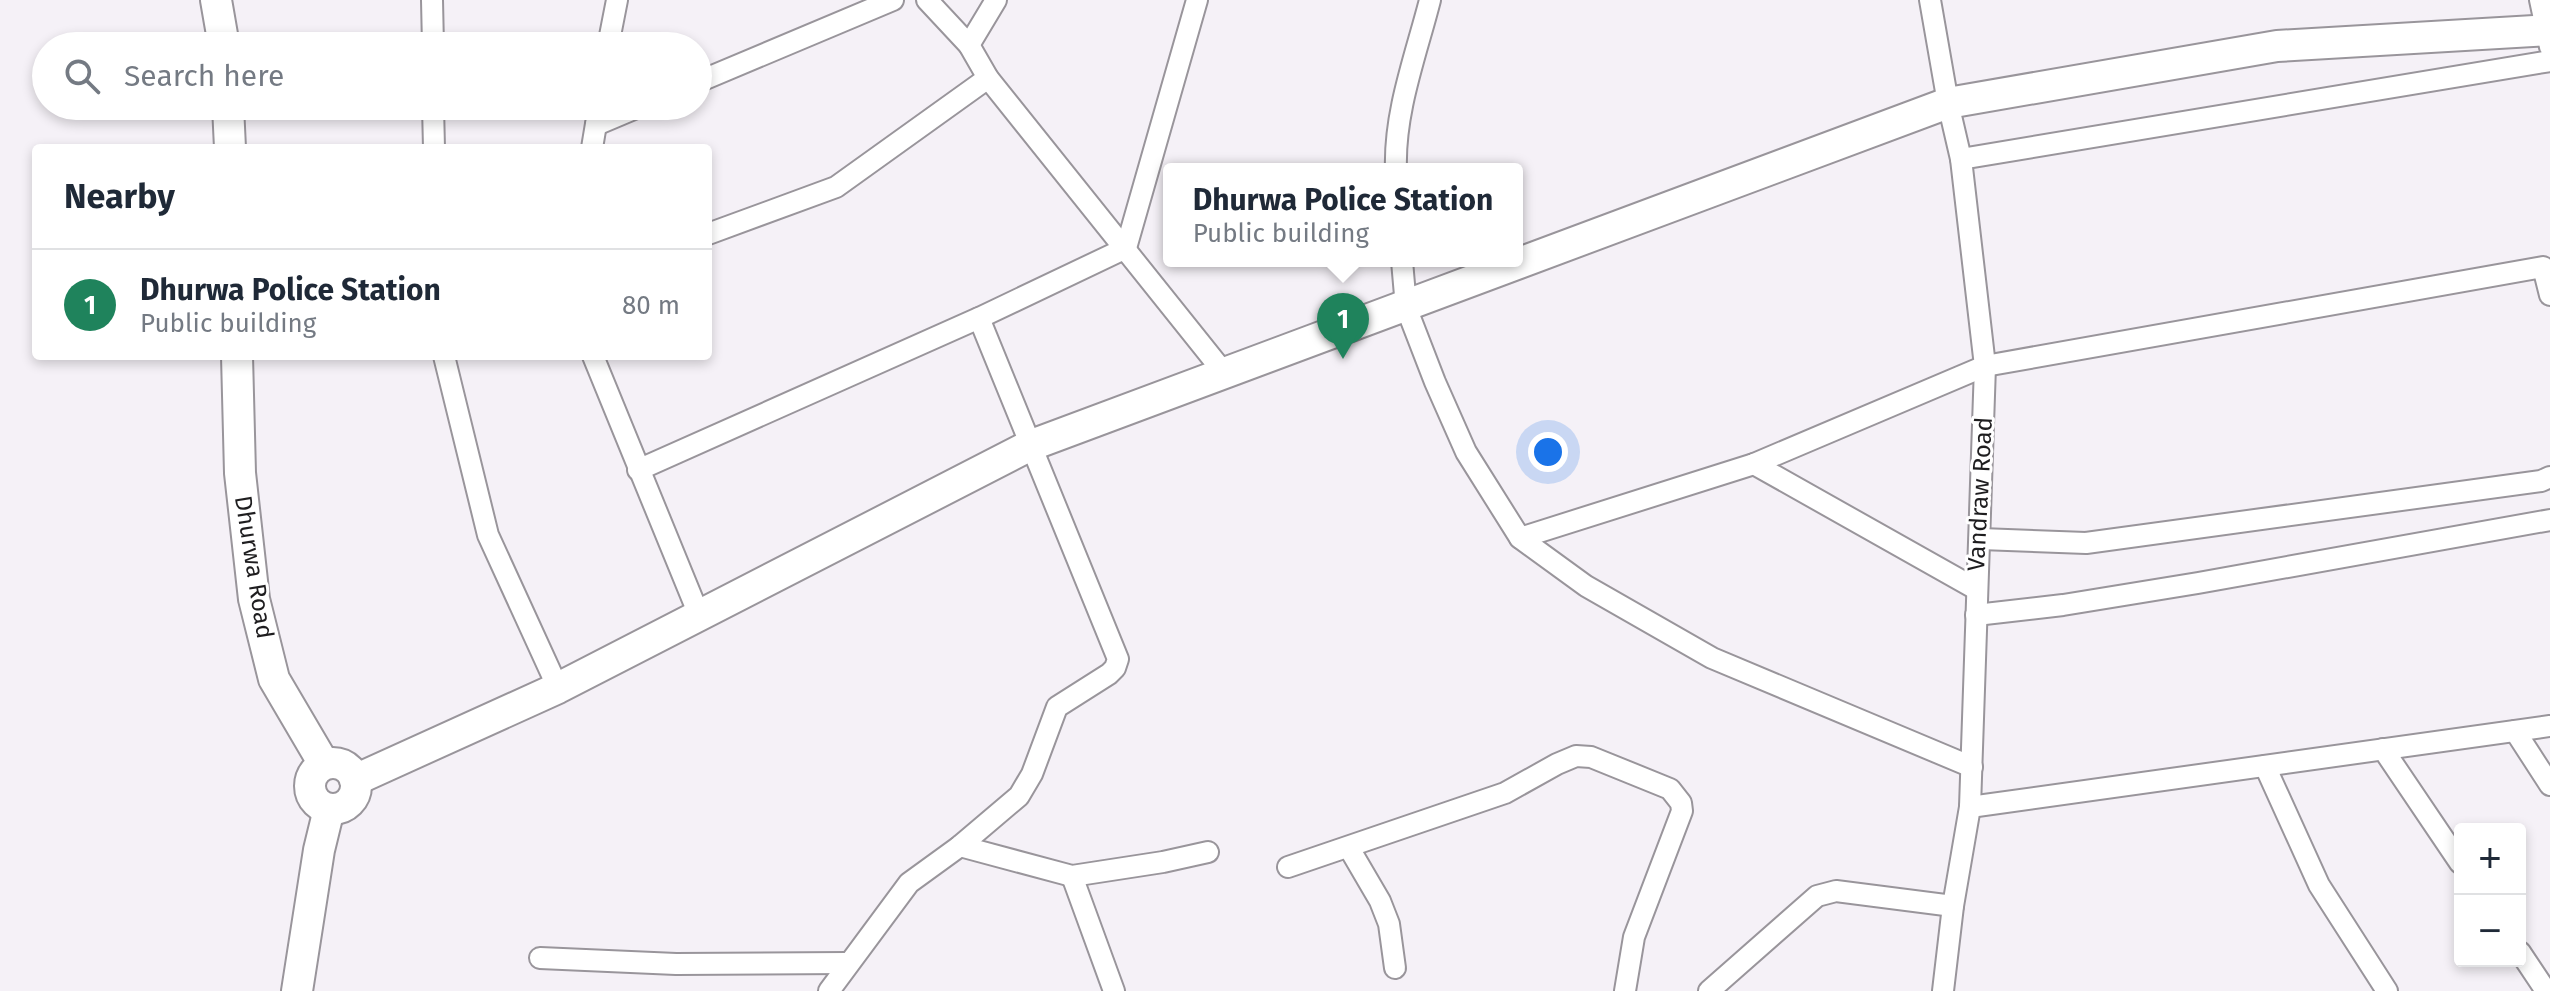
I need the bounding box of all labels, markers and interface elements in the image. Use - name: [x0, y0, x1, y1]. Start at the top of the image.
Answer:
- search box: [32, 32, 712, 120]
- icon: search: [60, 54, 104, 98]
- text: Search here: [124, 58, 284, 94]
- popup: [1163, 163, 1523, 267]
- text: Nearby: [64, 176, 175, 217]
- text: Dhurwa Police Station: [1193, 182, 1493, 218]
- text: Public building: [1193, 218, 1369, 249]
- text: Dhurwa Police Station: [140, 272, 441, 308]
- text: 1: [84, 290, 96, 321]
- text: 80 m: [622, 290, 680, 321]
- pin: 1: [1317, 293, 1369, 359]
- text: Public building: [140, 308, 316, 339]
- street label: Vandraw Road: [1962, 416, 1998, 572]
- your location: [1528, 432, 1568, 472]
- street label: Dhurwa Road: [229, 493, 279, 641]
- map controls: [2454, 823, 2526, 967]
- button: +: [2454, 823, 2526, 895]
- button: −: [2454, 895, 2526, 967]

